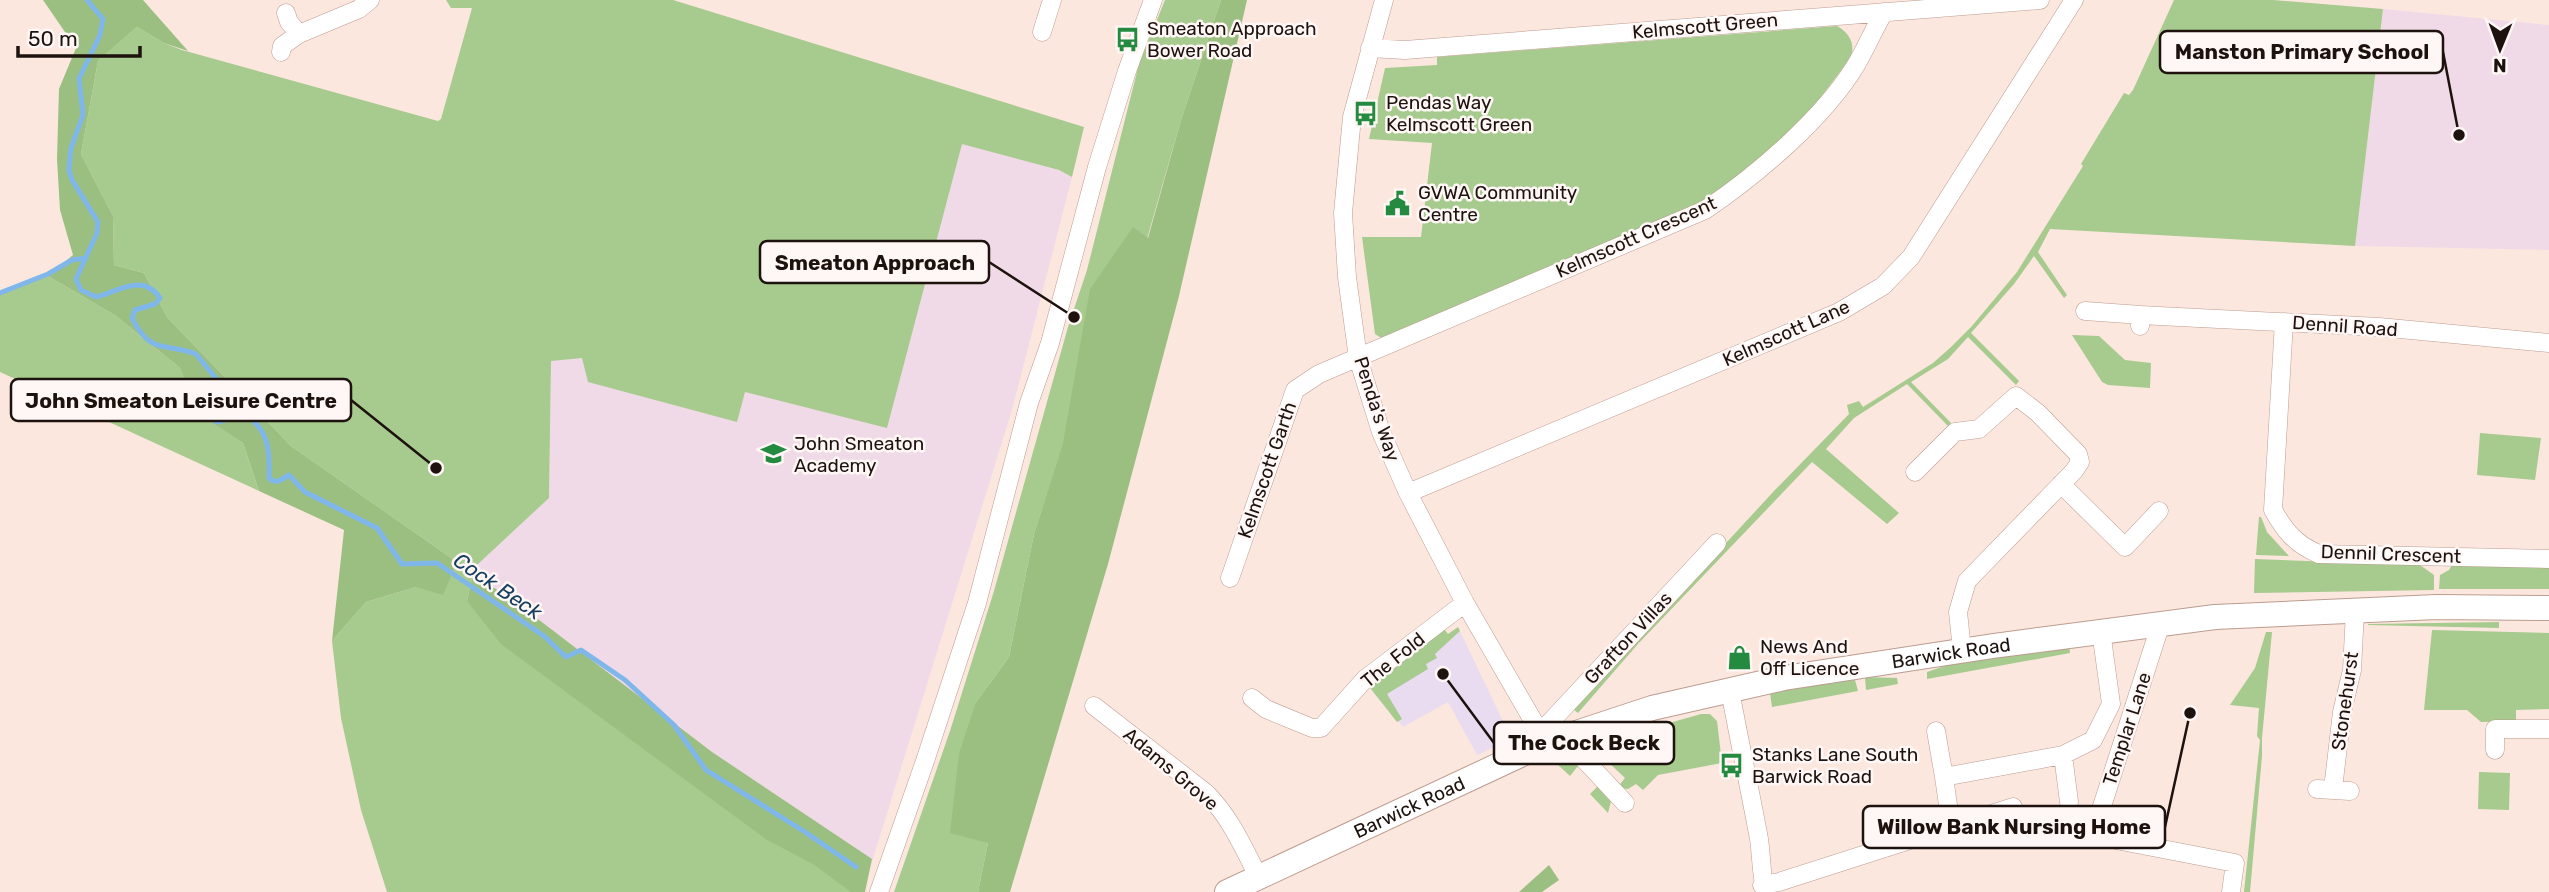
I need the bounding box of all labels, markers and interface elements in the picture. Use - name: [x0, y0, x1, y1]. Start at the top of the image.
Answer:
- street label: Kelmscott Green: [1631, 8, 1779, 44]
- scale bar: [18, 14, 140, 58]
- north arrow: [2465, 14, 2535, 84]
- place label: Smeaton Approach Bower Road: [1147, 17, 1317, 62]
- bus stop icon: Smeaton Approach Bower Road: [1113, 25, 1141, 53]
- text: 50 m: [28, 26, 78, 51]
- callout: Manston Primary School: [2160, 31, 2443, 73]
- text: Manston Primary School: [2175, 39, 2429, 64]
- text: N: [2493, 54, 2507, 77]
- place label: Pendas Way Kelmscott Green: [1386, 91, 1532, 136]
- bus stop icon: Pendas Way Kelmscott Green: [1352, 99, 1380, 127]
- place label: GVWA Community Centre: [1418, 181, 1577, 226]
- public building icon: GVWA Community Centre: [1384, 189, 1412, 217]
- street label: Kelmscott Crescent: [1552, 191, 1720, 283]
- callout: Smeaton Approach: [760, 241, 989, 283]
- text: Smeaton Approach: [775, 250, 975, 275]
- street label: Kelmscott Lane: [1719, 295, 1853, 371]
- street label: Dennil Road: [2291, 311, 2399, 341]
- street label: Penda's Way: [1349, 354, 1405, 464]
- callout: John Smeaton Leisure Centre: [11, 379, 351, 421]
- text: John Smeaton Leisure Centre: [25, 388, 337, 413]
- street label: Kelmscott Garth: [1233, 399, 1301, 541]
- place label: John Smeaton Academy: [794, 432, 924, 477]
- school or university icon: John Smeaton Academy: [760, 440, 788, 468]
- street label: Dennil Crescent: [2320, 540, 2462, 568]
- water label: Cock Beck: [449, 547, 548, 625]
- street label: Grafton Villas: [1579, 587, 1677, 689]
- street label: The Fold: [1357, 627, 1429, 693]
- street label: Barwick Road: [1890, 632, 2012, 673]
- place label: News And Off Licence: [1760, 635, 1859, 680]
- shop icon: News And Off Licence: [1726, 643, 1754, 671]
- street label: Stonehurst: [2327, 650, 2363, 752]
- street label: Templar Lane: [2098, 669, 2156, 789]
- callout: The Cock Beck: [1494, 722, 1674, 764]
- street label: Adams Grove: [1119, 723, 1223, 815]
- text: The Cock Beck: [1508, 730, 1661, 755]
- place label: Stanks Lane South Barwick Road: [1752, 743, 1918, 788]
- bus stop icon: Stanks Lane South Barwick Road: [1718, 751, 1746, 779]
- street label: Barwick Road: [1350, 771, 1468, 843]
- callout: Willow Bank Nursing Home: [1863, 806, 2165, 848]
- text: Willow Bank Nursing Home: [1877, 814, 2151, 839]

